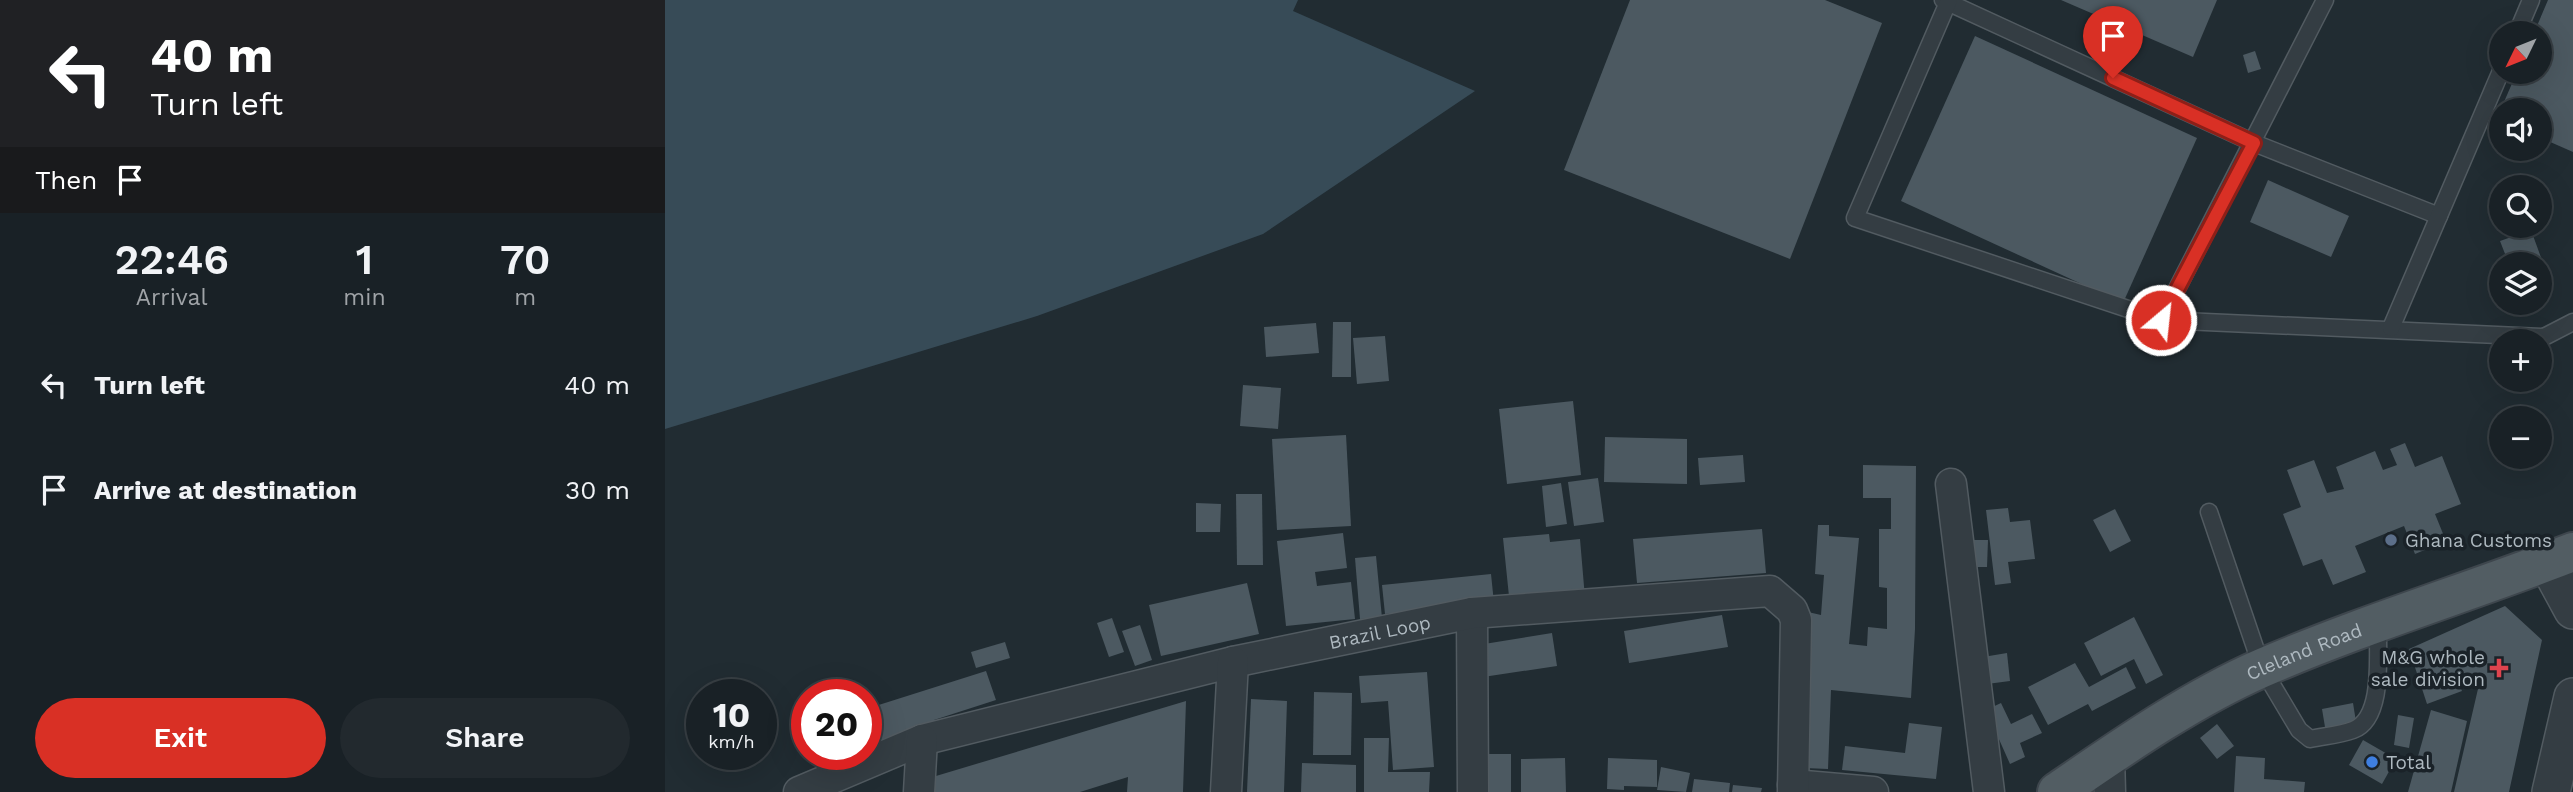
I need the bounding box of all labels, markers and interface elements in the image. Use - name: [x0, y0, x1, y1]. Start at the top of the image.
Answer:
- pin: [2083, 6, 2143, 78]
- icon: arrive: [2094, 17, 2132, 55]
- north arrow: [2489, 21, 2551, 84]
- map controls: [2489, 21, 2552, 469]
- text: 40 m: [150, 26, 273, 84]
- icon: left: [35, 28, 126, 119]
- text: Turn left: [150, 85, 283, 123]
- button: sound: [2489, 98, 2552, 161]
- icon: arrive: [111, 161, 149, 199]
- text: Then: [35, 165, 97, 195]
- button: search: [2489, 175, 2552, 238]
- text: 22:46: [114, 235, 229, 284]
- text: 1: [356, 235, 373, 284]
- text: 70: [500, 235, 551, 284]
- button: layers: [2489, 252, 2552, 315]
- position arrow: [2124, 283, 2198, 357]
- text: Arrival: [136, 284, 208, 311]
- text: min: [343, 284, 386, 311]
- text: m: [514, 284, 536, 311]
- button: +: [2489, 329, 2552, 392]
- icon: left: [35, 366, 73, 404]
- text: Turn left: [94, 370, 205, 400]
- text: 40 m: [564, 370, 630, 400]
- button: −: [2489, 406, 2552, 469]
- icon: arrive: [35, 471, 73, 509]
- text: Arrive at destination: [94, 475, 357, 505]
- text: 30 m: [565, 475, 630, 505]
- place label: Ghana Customs: [2405, 529, 2552, 552]
- marker: Ghana Customs: [2383, 532, 2399, 548]
- street label: Brazil Loop: [1327, 611, 1433, 654]
- street label: Cleland Road: [2242, 618, 2365, 686]
- place label: M&G whole sale division: [2371, 646, 2485, 691]
- marker: M&G whole sale division: [2491, 660, 2507, 676]
- speed limit sign: 20: [791, 679, 882, 770]
- text: 10: [713, 694, 750, 736]
- button: Exit: [35, 698, 326, 778]
- button: Share: [340, 698, 630, 778]
- text: km/h: [708, 731, 755, 752]
- place label: Total: [2386, 751, 2431, 774]
- marker: Total: [2364, 754, 2380, 770]

